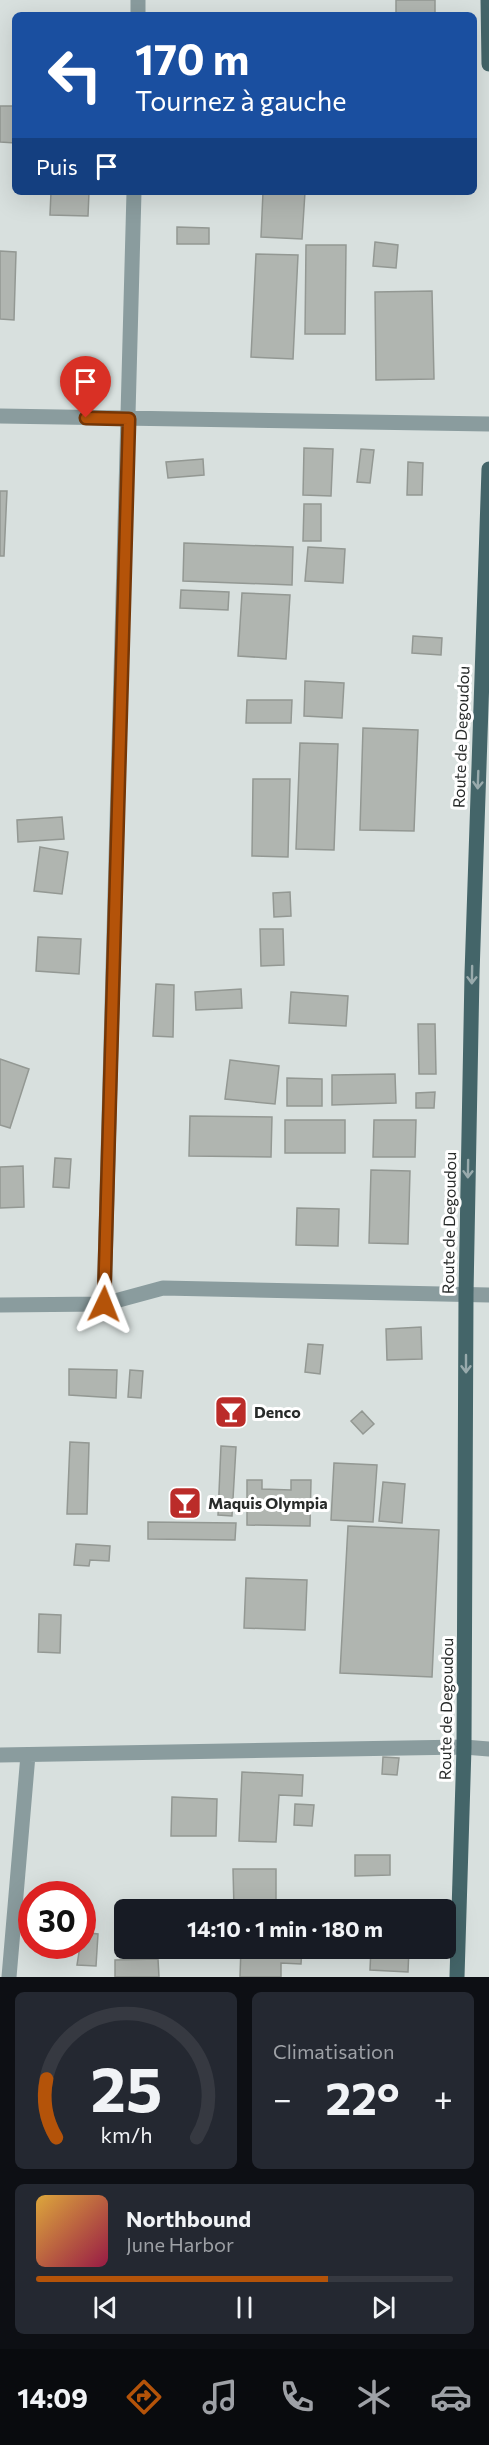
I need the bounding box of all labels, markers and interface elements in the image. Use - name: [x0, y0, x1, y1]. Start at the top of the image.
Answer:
- text: 170 m: [135, 32, 249, 84]
- icon: left: [36, 36, 114, 114]
- text: Tournez à gauche: [135, 84, 346, 117]
- icon: arrive: [90, 150, 123, 183]
- text: Puis: [36, 153, 78, 180]
- pin: [60, 356, 111, 418]
- icon: arrive: [69, 365, 102, 398]
- street label: Route de Degoudou: [449, 666, 472, 808]
- one-way arrow: [472, 769, 484, 789]
- one-way arrow: [466, 964, 478, 984]
- street label: Route de Degoudou: [438, 1152, 459, 1294]
- one-way arrow: [463, 1159, 474, 1179]
- position arrow: [72, 1272, 136, 1336]
- one-way arrow: [460, 1354, 472, 1374]
- bar icon: Denco: [213, 1394, 249, 1430]
- place label: Denco: [254, 1402, 301, 1421]
- bar icon: Maquis Olympia: [167, 1485, 203, 1521]
- place label: Maquis Olympia: [208, 1493, 328, 1512]
- street label: Route de Degoudou: [435, 1638, 456, 1780]
- speed limit sign: 30: [18, 1881, 96, 1959]
- text: 14:10 · 1 min · 180 m: [187, 1915, 383, 1942]
- text: Climatisation: [273, 2039, 394, 2063]
- text: 25: [90, 2049, 162, 2125]
- text: 22°: [326, 2069, 400, 2124]
- text: −: [273, 2077, 292, 2118]
- text: +: [434, 2077, 453, 2118]
- text: km/h: [100, 2121, 152, 2147]
- text: Northbound: [126, 2205, 251, 2232]
- text: June Harbor: [126, 2232, 234, 2256]
- icon: previous: [89, 2291, 122, 2324]
- icon: pause: [228, 2291, 261, 2324]
- icon: next: [367, 2291, 400, 2324]
- icon: directions: [123, 2376, 165, 2418]
- icon: music: [199, 2376, 241, 2418]
- icon: phone: [276, 2376, 318, 2418]
- icon: climate: [353, 2376, 395, 2418]
- icon: car: [430, 2376, 472, 2418]
- text: 14:09: [17, 2381, 88, 2414]

